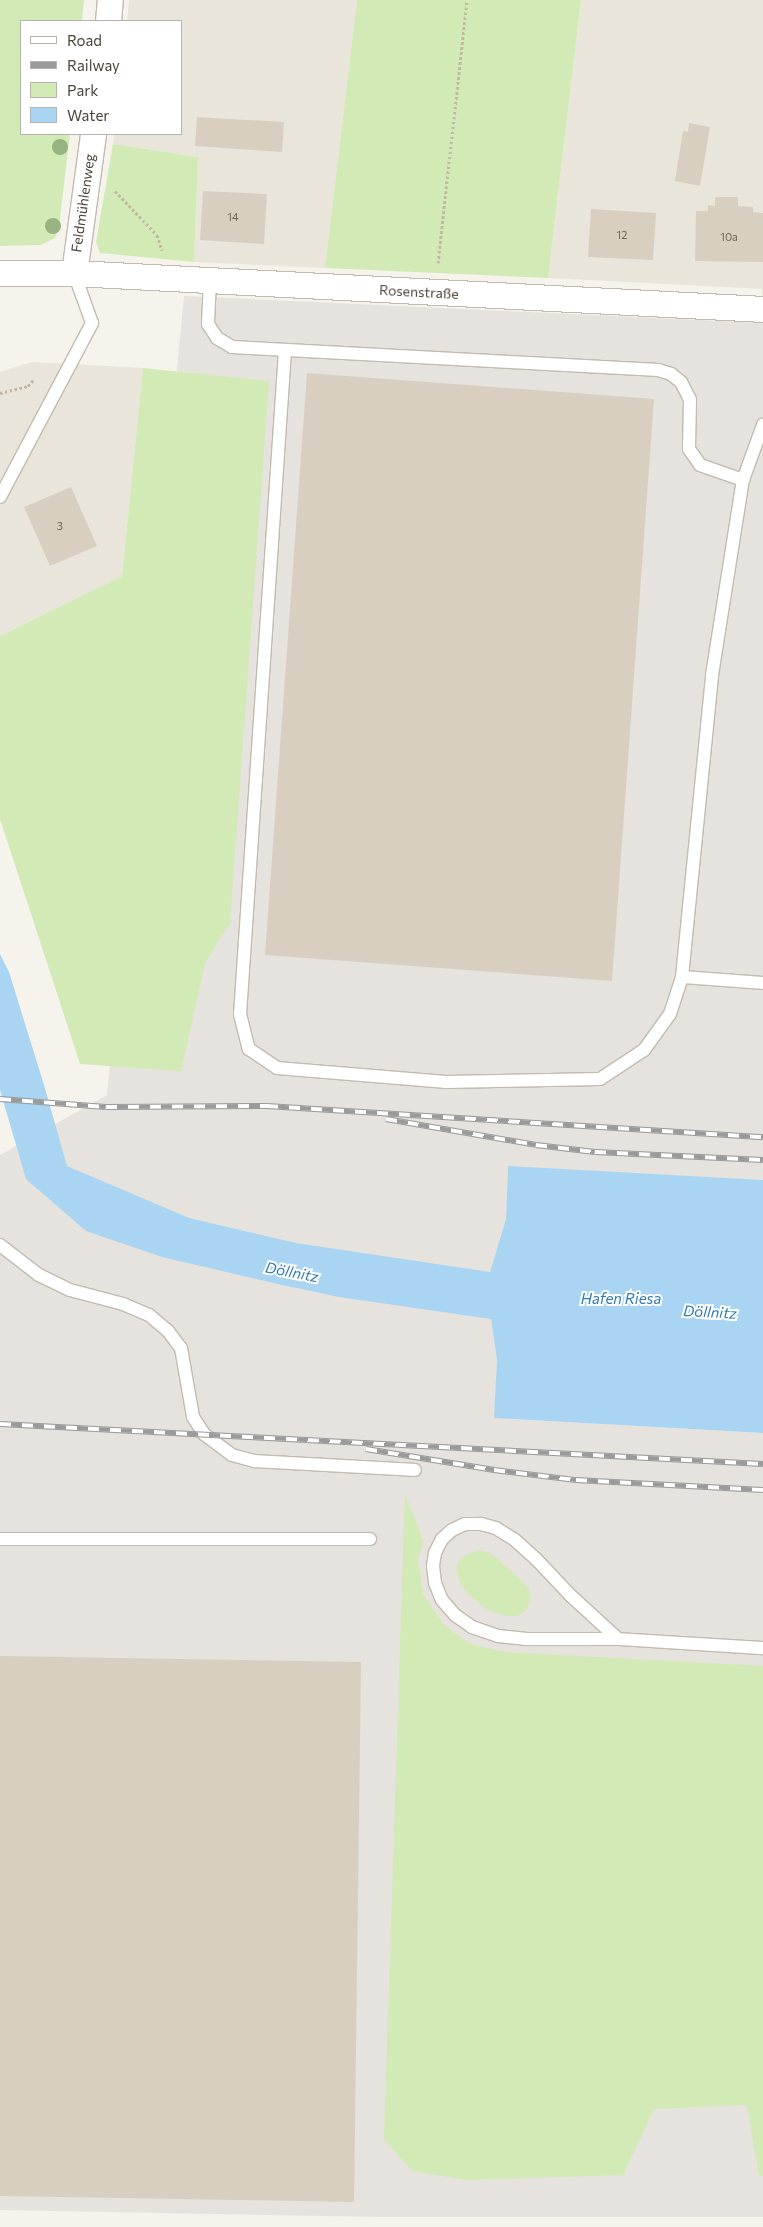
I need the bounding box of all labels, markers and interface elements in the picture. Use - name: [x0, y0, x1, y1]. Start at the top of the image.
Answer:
- legend: [20, 20, 182, 135]
- text: Road: [67, 31, 102, 49]
- text: Railway: [67, 56, 120, 74]
- text: Park: [67, 81, 98, 99]
- text: Water: [67, 106, 109, 124]
- street label: Feldmühlenweg: [68, 153, 98, 253]
- house number: 14: [227, 210, 239, 224]
- house number: 12: [617, 228, 627, 242]
- house number: 10a: [720, 230, 738, 244]
- street label: Rosenstraße: [379, 282, 459, 302]
- house number: 3: [57, 519, 63, 533]
- water label: Döllnitz: [264, 1258, 320, 1286]
- water label: Hafen Riesa: [581, 1290, 661, 1308]
- water label: Döllnitz: [683, 1302, 737, 1322]

